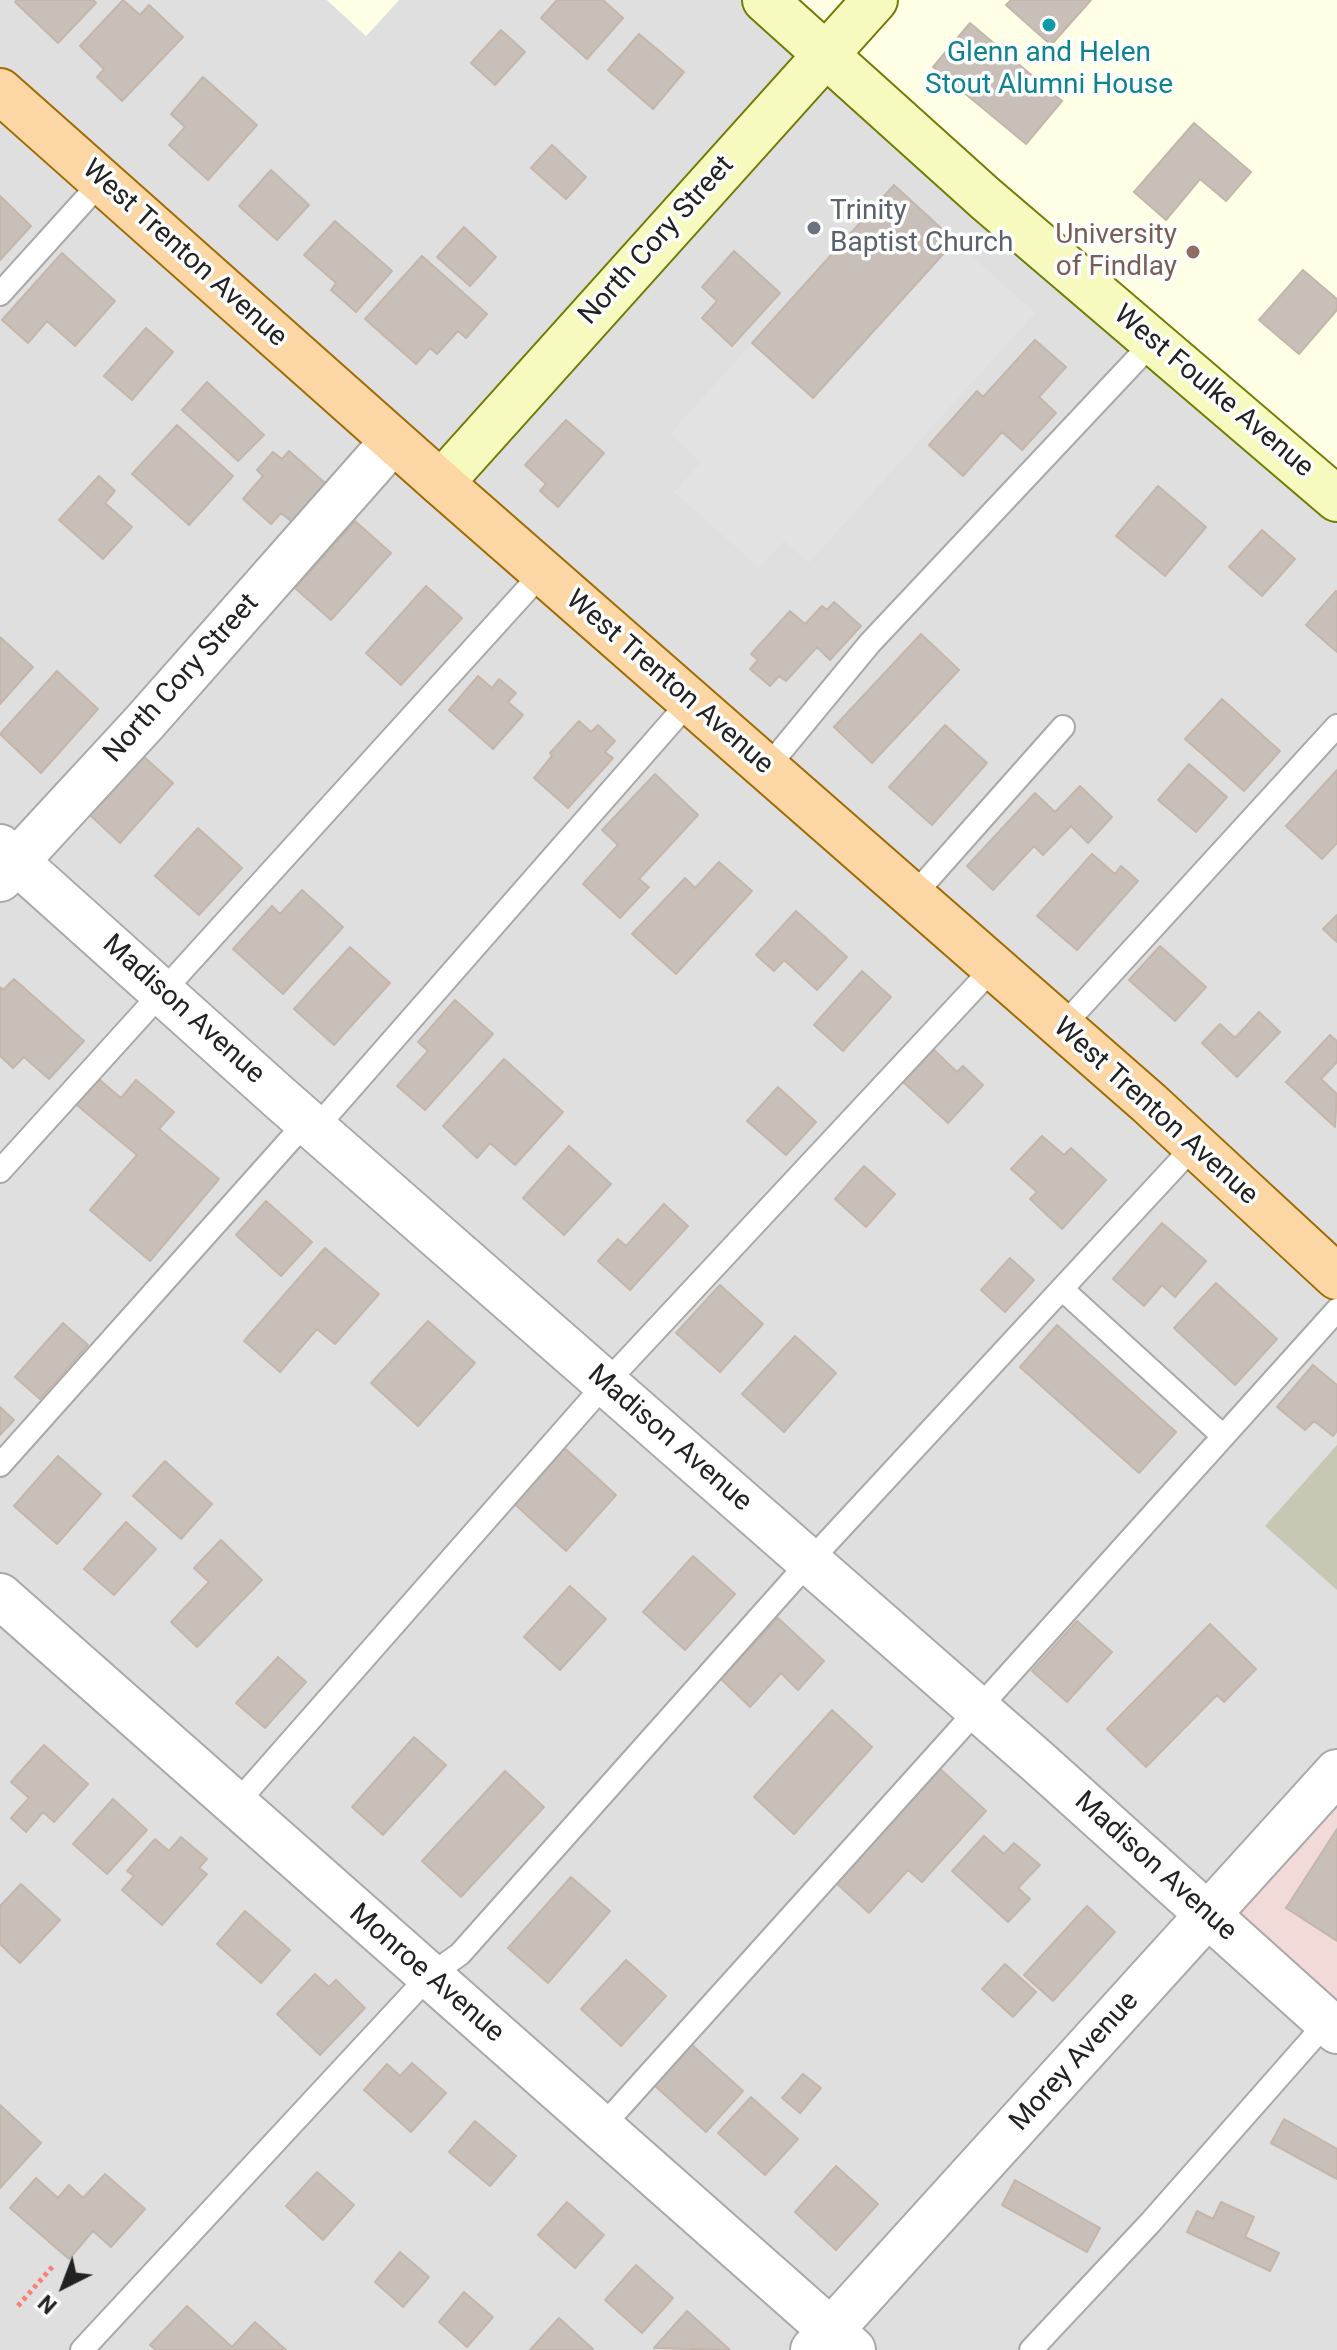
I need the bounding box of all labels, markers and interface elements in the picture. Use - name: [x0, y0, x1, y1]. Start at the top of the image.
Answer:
- marker: Glenn and Helen Stout Alumni House: [1040, 16, 1058, 34]
- place label: Glenn and Helen Stout Alumni House: [925, 37, 1173, 103]
- street label: North Cory Street: [572, 150, 742, 332]
- street label: West Trenton Avenue: [75, 153, 293, 355]
- place label: Trinity Baptist Church: [830, 195, 1013, 261]
- marker: Trinity Baptist Church: [805, 219, 823, 237]
- place label: University of Findlay: [1055, 219, 1177, 285]
- marker: University of Findlay: [1184, 243, 1202, 261]
- street label: West Foulke Avenue: [1106, 299, 1320, 485]
- street label: West Trenton Avenue: [558, 584, 780, 782]
- street label: North Cory Street: [97, 588, 267, 770]
- street label: Madison Avenue: [95, 928, 271, 1092]
- street label: West Trenton Avenue: [1046, 1011, 1264, 1213]
- street label: Madison Avenue: [580, 1359, 758, 1519]
- street label: Madison Avenue: [1067, 1785, 1243, 1949]
- street label: Monroe Avenue: [342, 1898, 510, 2050]
- street label: Morey Avenue: [1004, 1985, 1146, 2139]
- north arrow: [24, 2246, 104, 2326]
- text: N: [33, 2290, 62, 2319]

